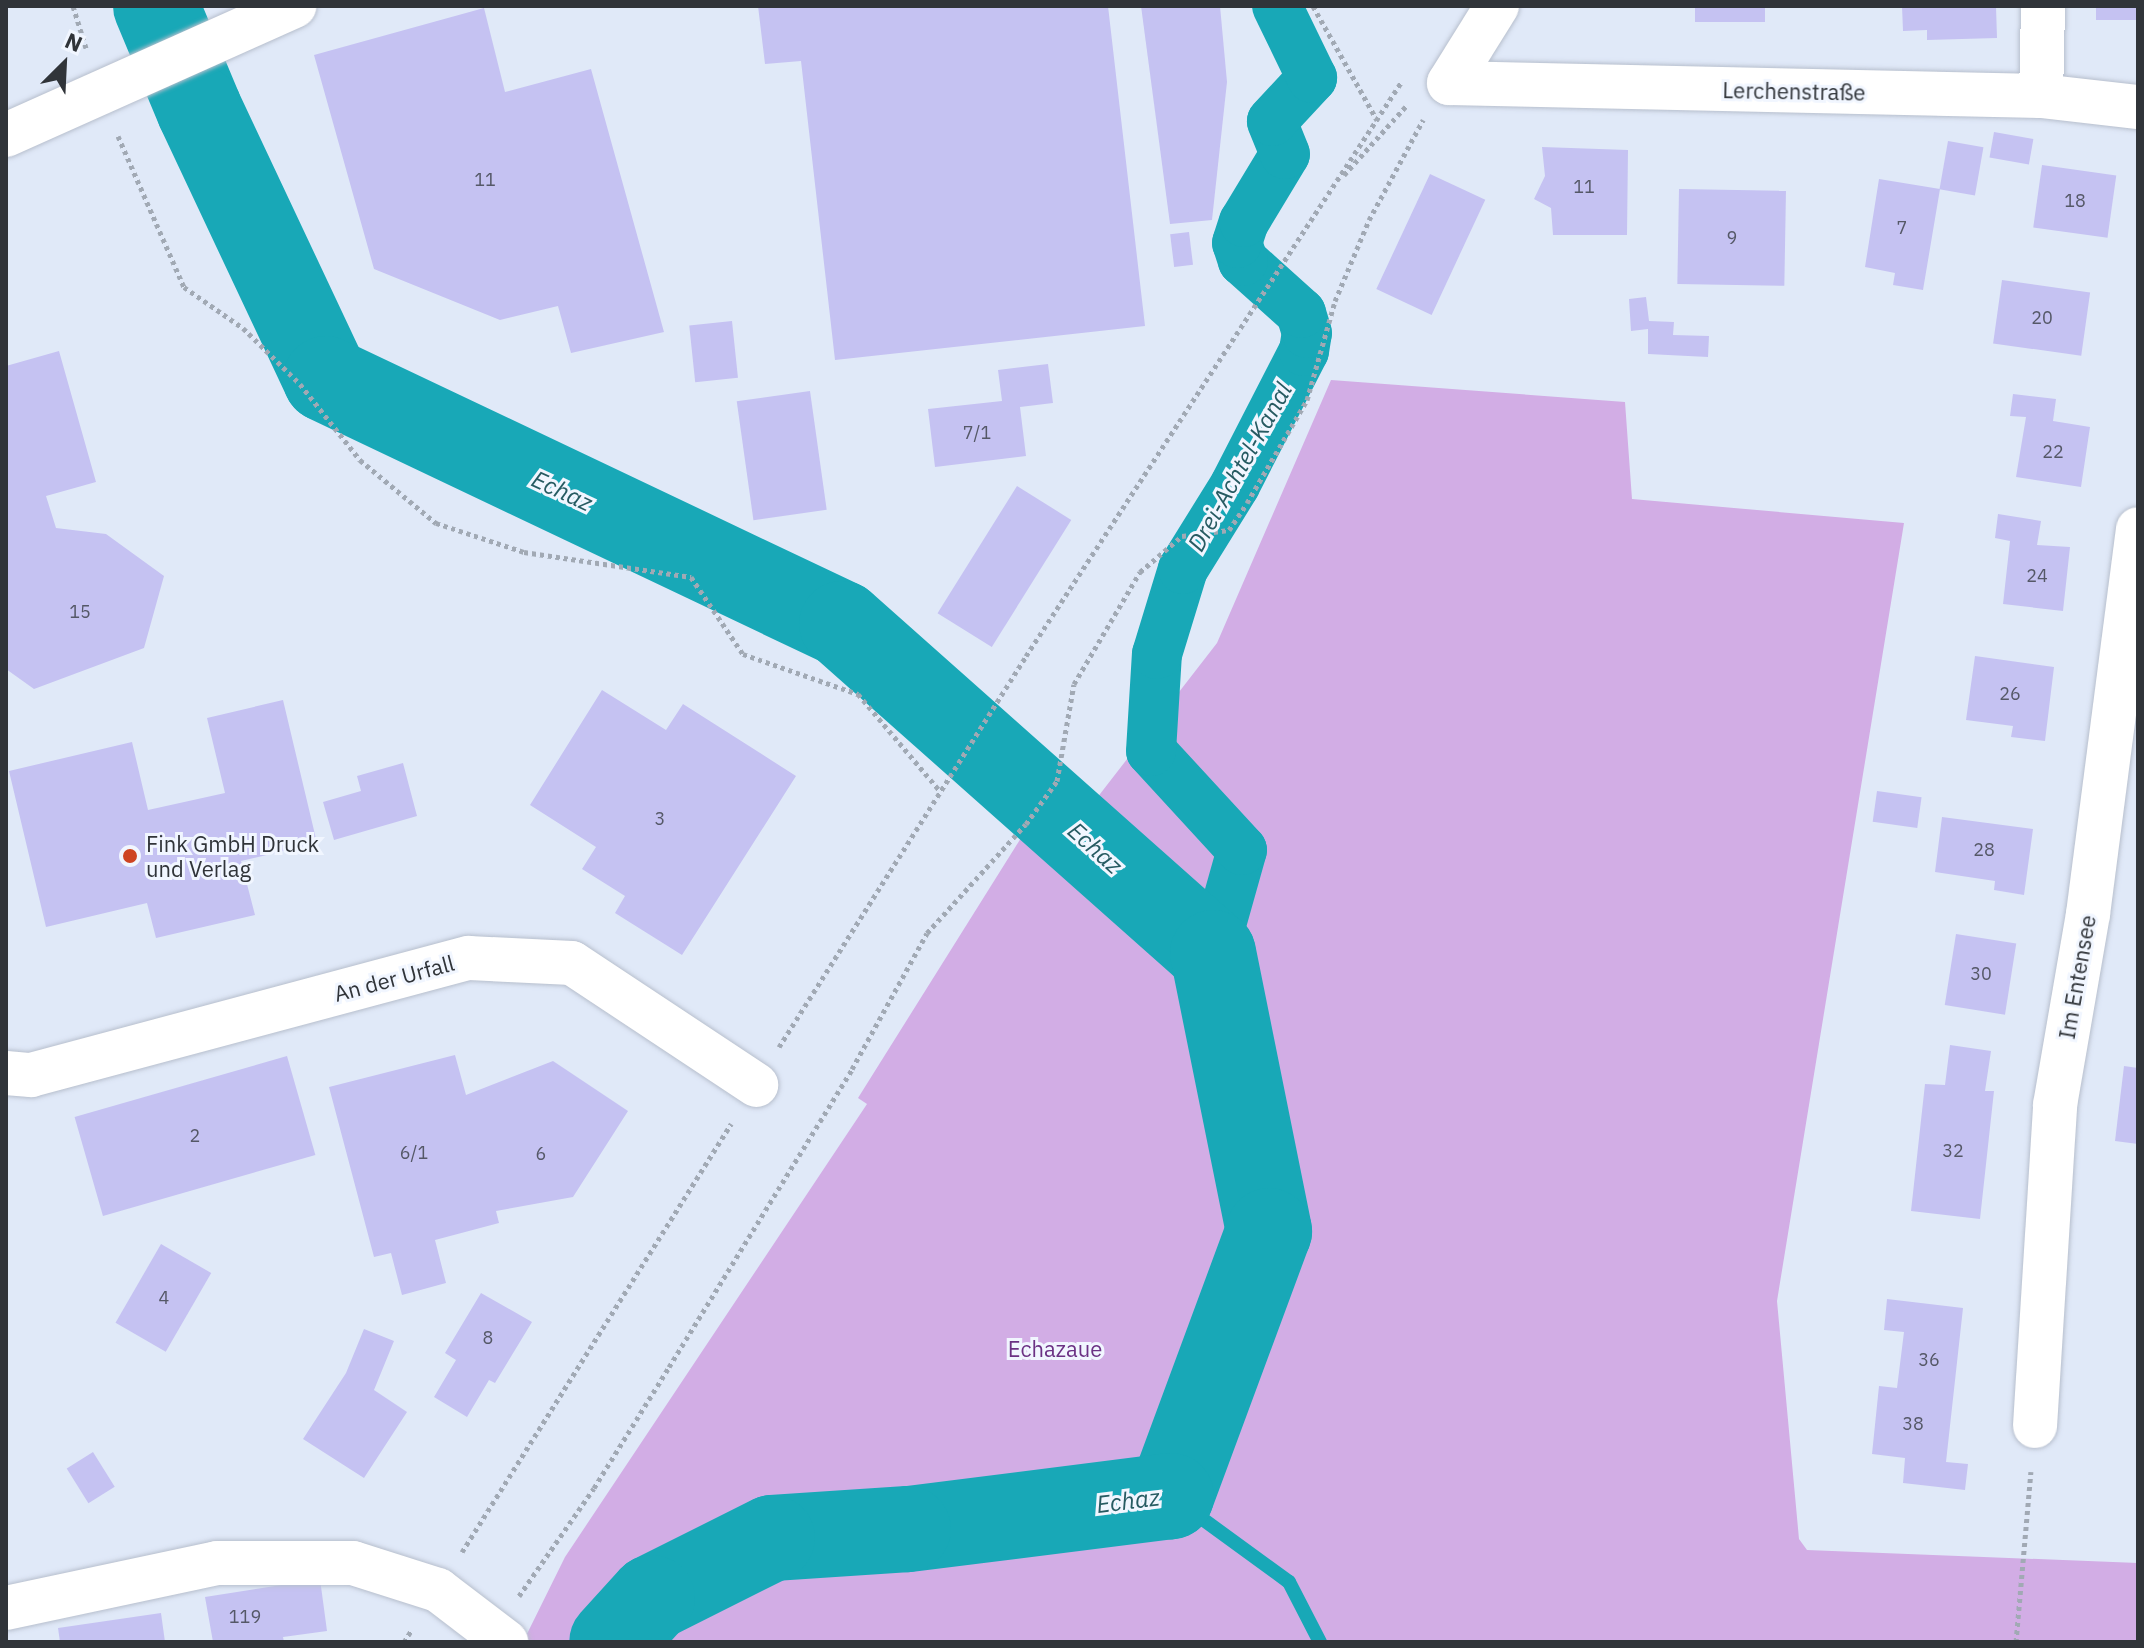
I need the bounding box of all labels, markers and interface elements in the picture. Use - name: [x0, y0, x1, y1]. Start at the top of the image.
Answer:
- north arrow: [24, 24, 104, 104]
- text: N: [61, 25, 87, 58]
- street label: Lerchenstraße: [1722, 77, 1866, 105]
- house number: 11: [474, 169, 496, 191]
- house number: 11: [1573, 176, 1595, 198]
- house number: 18: [2064, 190, 2086, 212]
- house number: 7: [1897, 217, 1907, 239]
- house number: 9: [1727, 227, 1737, 249]
- house number: 20: [2031, 307, 2053, 329]
- water label: Drei-Achtel-Kanal: [1182, 378, 1298, 556]
- house number: 7/1: [963, 422, 991, 444]
- house number: 22: [2042, 441, 2064, 463]
- water label: Echaz: [527, 465, 597, 517]
- house number: 24: [2026, 565, 2048, 587]
- house number: 15: [69, 601, 91, 623]
- house number: 26: [1999, 683, 2021, 705]
- house number: 3: [655, 808, 665, 830]
- water label: Echaz: [1062, 816, 1128, 880]
- place label: Fink GmbH Druck und Verlag: [146, 830, 319, 882]
- house number: 28: [1973, 839, 1995, 861]
- marker: Fink GmbH Druck und Verlag: [121, 847, 139, 865]
- street label: Im Entensee: [2053, 913, 2101, 1041]
- street label: An der Urfall: [331, 949, 457, 1007]
- house number: 30: [1970, 963, 1992, 985]
- house number: 2: [190, 1125, 200, 1147]
- house number: 32: [1942, 1140, 1964, 1162]
- house number: 6/1: [400, 1142, 428, 1164]
- house number: 6: [536, 1143, 546, 1165]
- house number: 4: [159, 1287, 169, 1309]
- house number: 8: [483, 1327, 493, 1349]
- park label: Echazaue: [1008, 1336, 1102, 1362]
- house number: 36: [1918, 1349, 1940, 1371]
- house number: 38: [1902, 1413, 1924, 1435]
- water label: Echaz: [1095, 1483, 1161, 1519]
- house number: 119: [229, 1606, 261, 1628]

